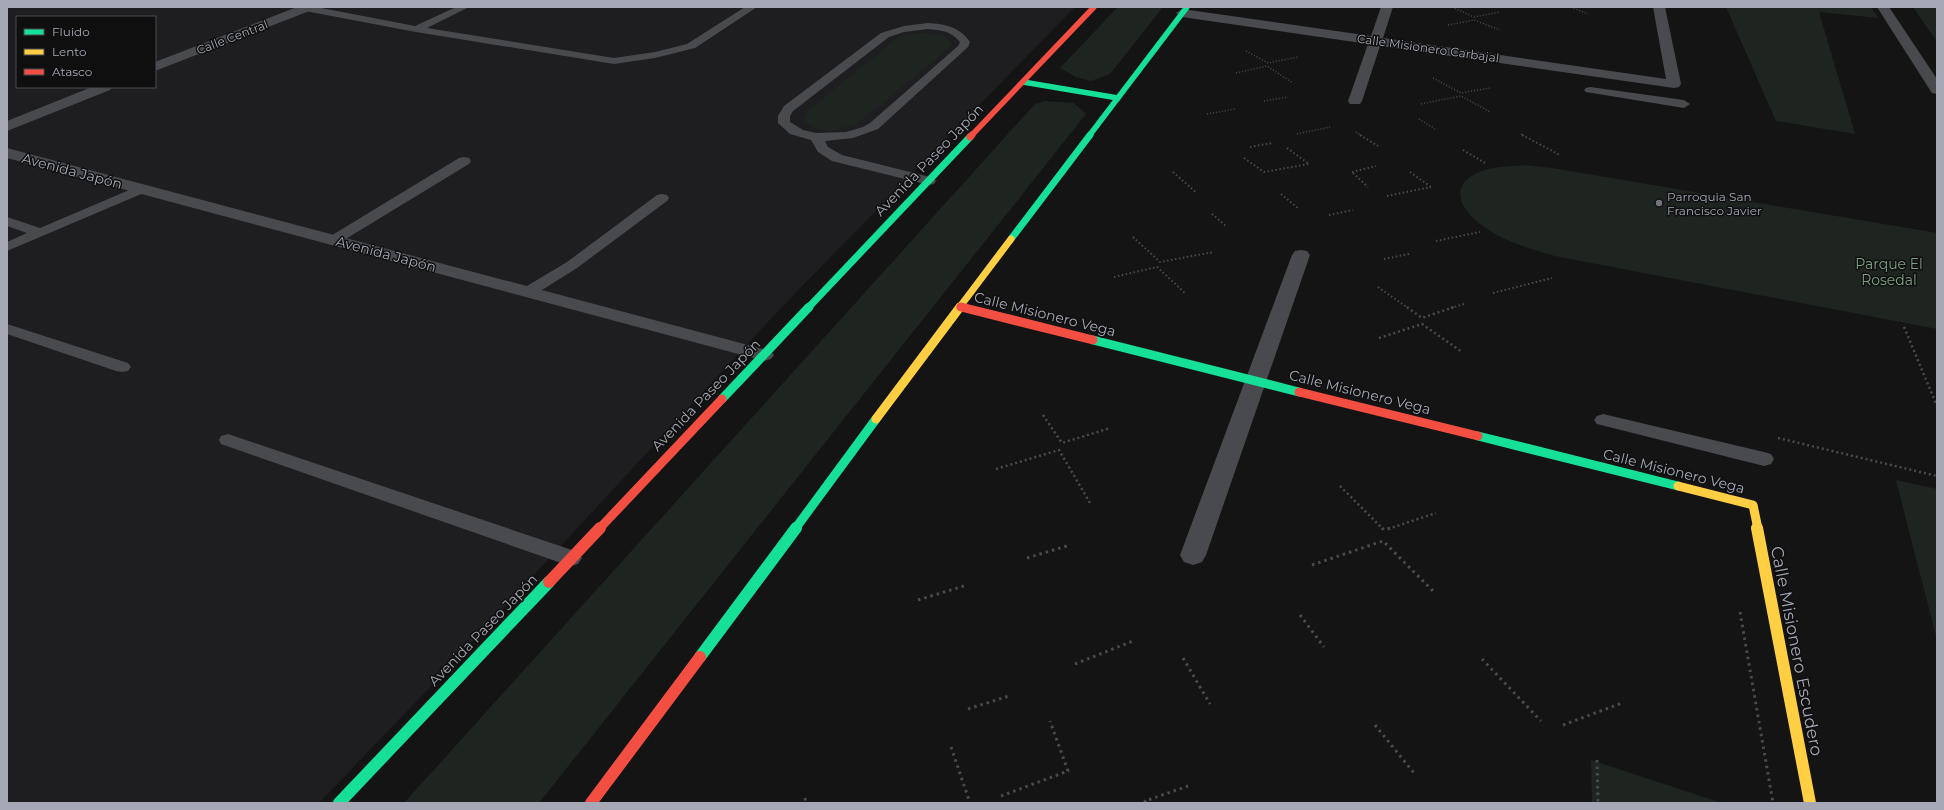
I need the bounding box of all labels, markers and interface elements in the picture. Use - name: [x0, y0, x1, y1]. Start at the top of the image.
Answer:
- legend: [16, 16, 156, 88]
- street label: Calle Central: [194, 16, 270, 58]
- text: Fluido: [52, 24, 90, 39]
- street label: Calle Misionero Carbajal: [1356, 31, 1500, 65]
- text: Lento: [52, 44, 87, 59]
- text: Atasco: [52, 64, 92, 79]
- street label: Avenida Paseo Japón: [871, 100, 987, 220]
- street label: Avenida Japón: [20, 149, 124, 193]
- place label: Parroquia San Francisco Javier: [1667, 189, 1762, 218]
- marker: Parroquia San Francisco Javier: [1654, 198, 1664, 208]
- street label: Avenida Japón: [334, 232, 438, 276]
- park label: Parque El Rosedal: [1855, 255, 1923, 289]
- street label: Calle Misionero Vega: [972, 288, 1118, 340]
- street label: Avenida Paseo Japón: [648, 335, 764, 455]
- street label: Calle Misionero Vega: [1287, 366, 1433, 418]
- street label: Calle Misionero Vega: [1601, 445, 1747, 497]
- street label: Calle Misionero Escudero: [1767, 544, 1827, 758]
- street label: Avenida Paseo Japón: [425, 570, 541, 690]

